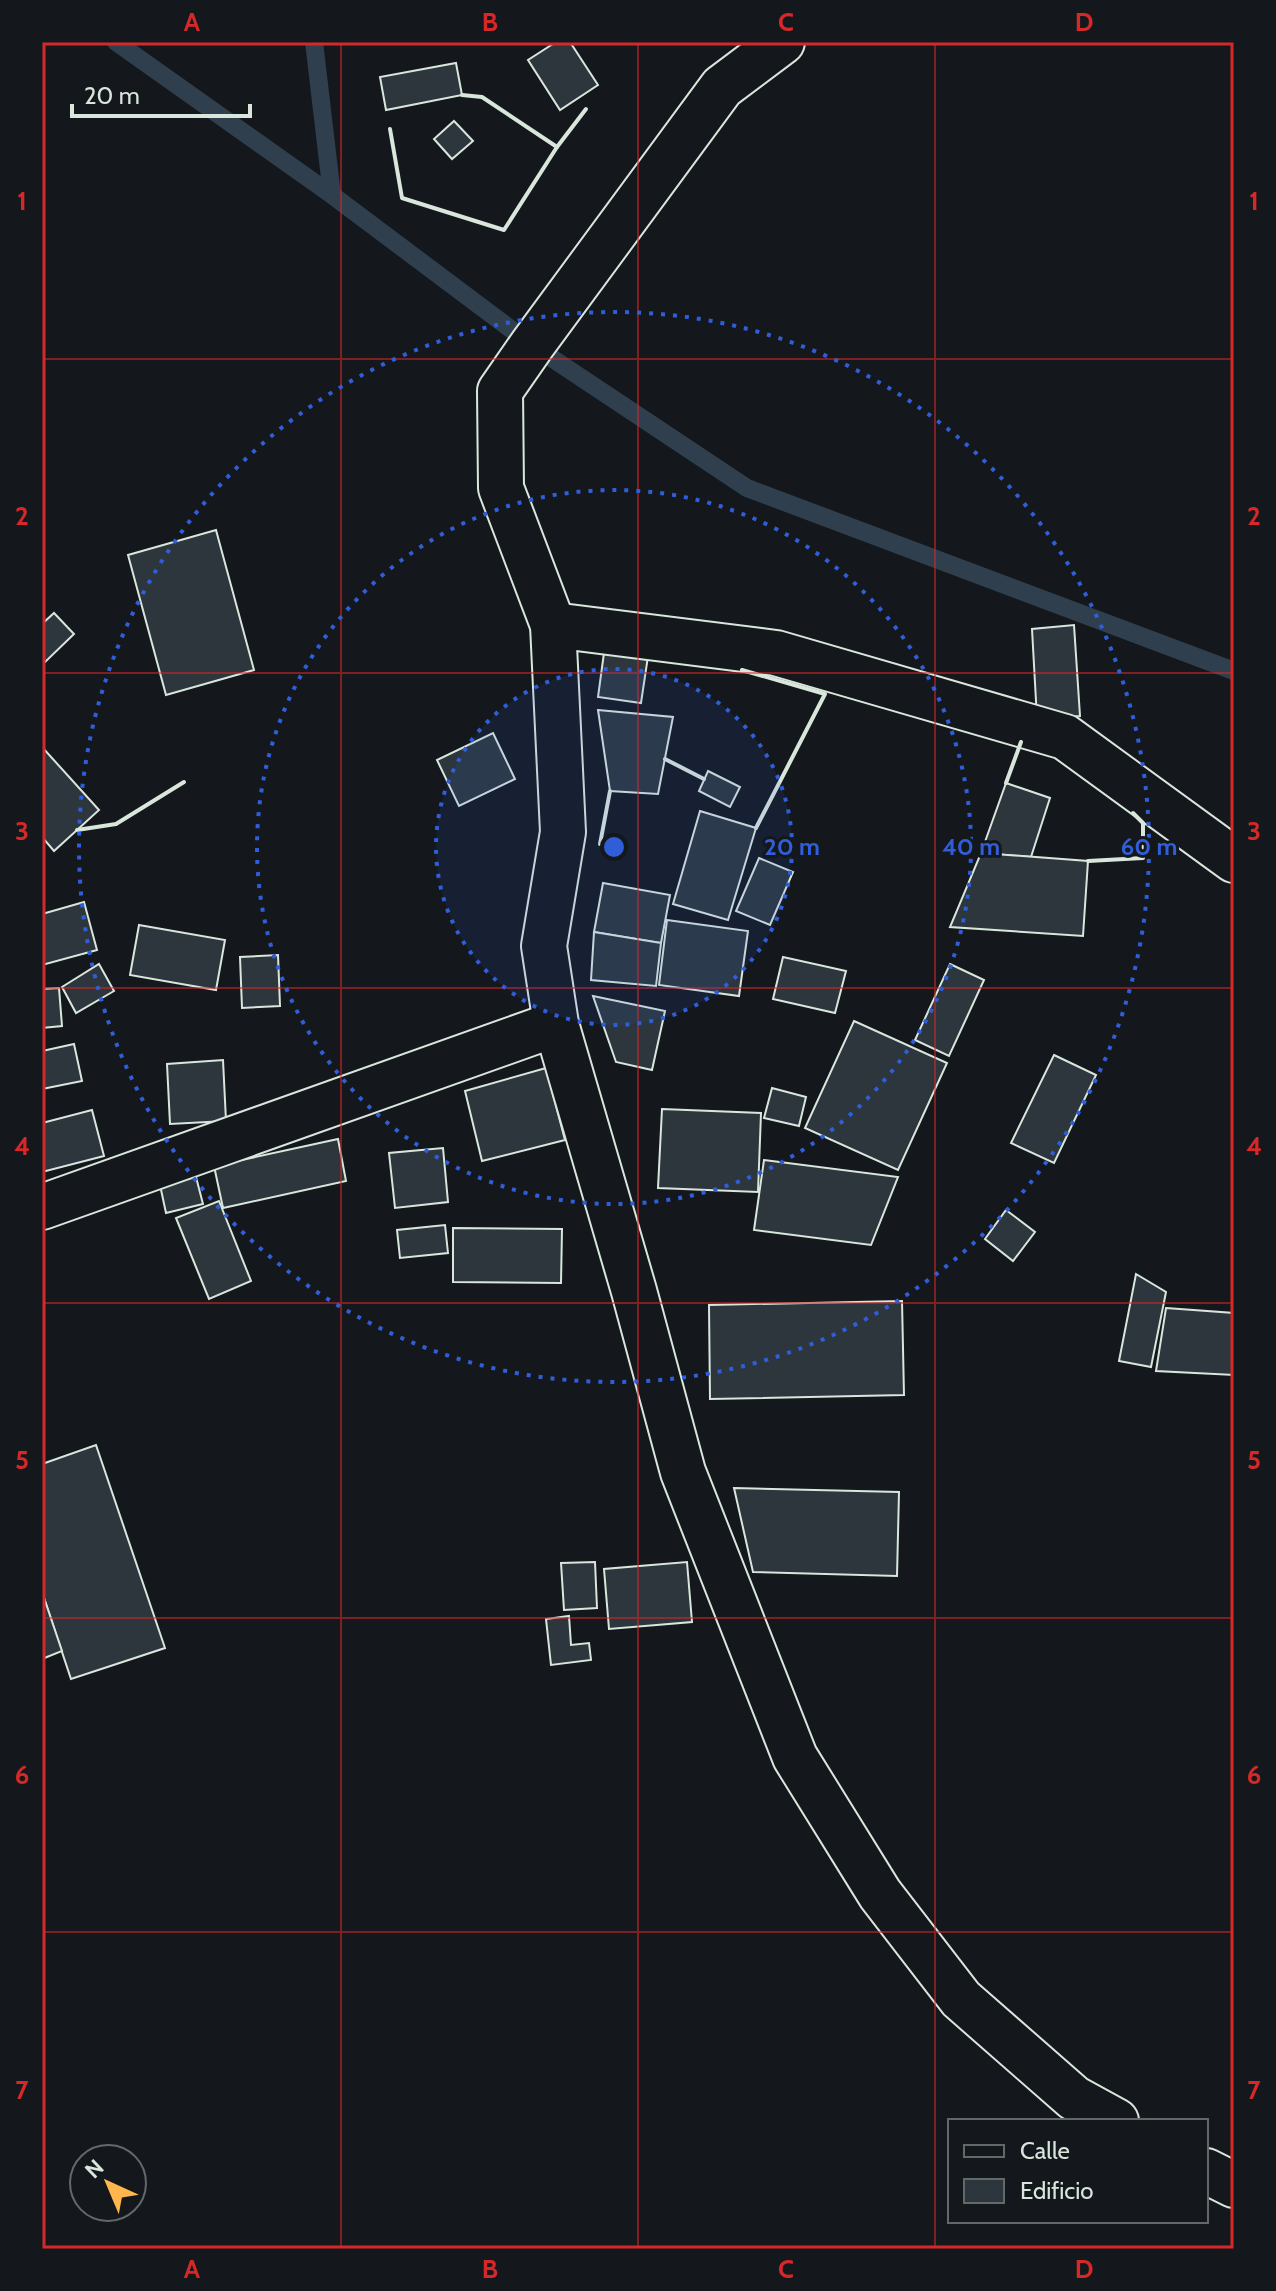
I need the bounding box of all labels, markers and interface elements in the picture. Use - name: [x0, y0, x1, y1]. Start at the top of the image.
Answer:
- text: A: [184, 6, 201, 38]
- text: B: [482, 6, 498, 38]
- text: C: [778, 6, 794, 38]
- text: D: [1075, 6, 1093, 38]
- scale bar: [72, 68, 250, 118]
- text: 20 m: [84, 81, 140, 110]
- text: 1: [17, 185, 27, 217]
- text: 1: [1249, 185, 1259, 217]
- text: 2: [15, 500, 29, 532]
- text: 2: [1247, 500, 1261, 532]
- text: 3: [15, 815, 29, 847]
- text: 3: [1247, 815, 1261, 847]
- text: 20 m: [764, 832, 820, 861]
- text: 40 m: [942, 832, 1000, 861]
- text: 60 m: [1121, 832, 1177, 861]
- centre of rings: [600, 833, 628, 861]
- text: 4: [14, 1130, 30, 1162]
- text: 4: [1246, 1130, 1262, 1162]
- text: 5: [15, 1444, 29, 1476]
- text: 5: [1247, 1444, 1261, 1476]
- text: 6: [15, 1759, 29, 1791]
- text: 6: [1247, 1759, 1261, 1791]
- text: 7: [15, 2074, 29, 2106]
- text: 7: [1247, 2074, 1261, 2106]
- legend: [948, 2119, 1208, 2223]
- text: Calle: [1020, 2136, 1070, 2165]
- north arrow: [68, 2143, 148, 2223]
- text: N: [79, 2154, 109, 2184]
- text: Edificio: [1020, 2176, 1094, 2205]
- text: A: [184, 2253, 201, 2285]
- text: B: [482, 2253, 498, 2285]
- text: C: [778, 2253, 794, 2285]
- text: D: [1075, 2253, 1093, 2285]

